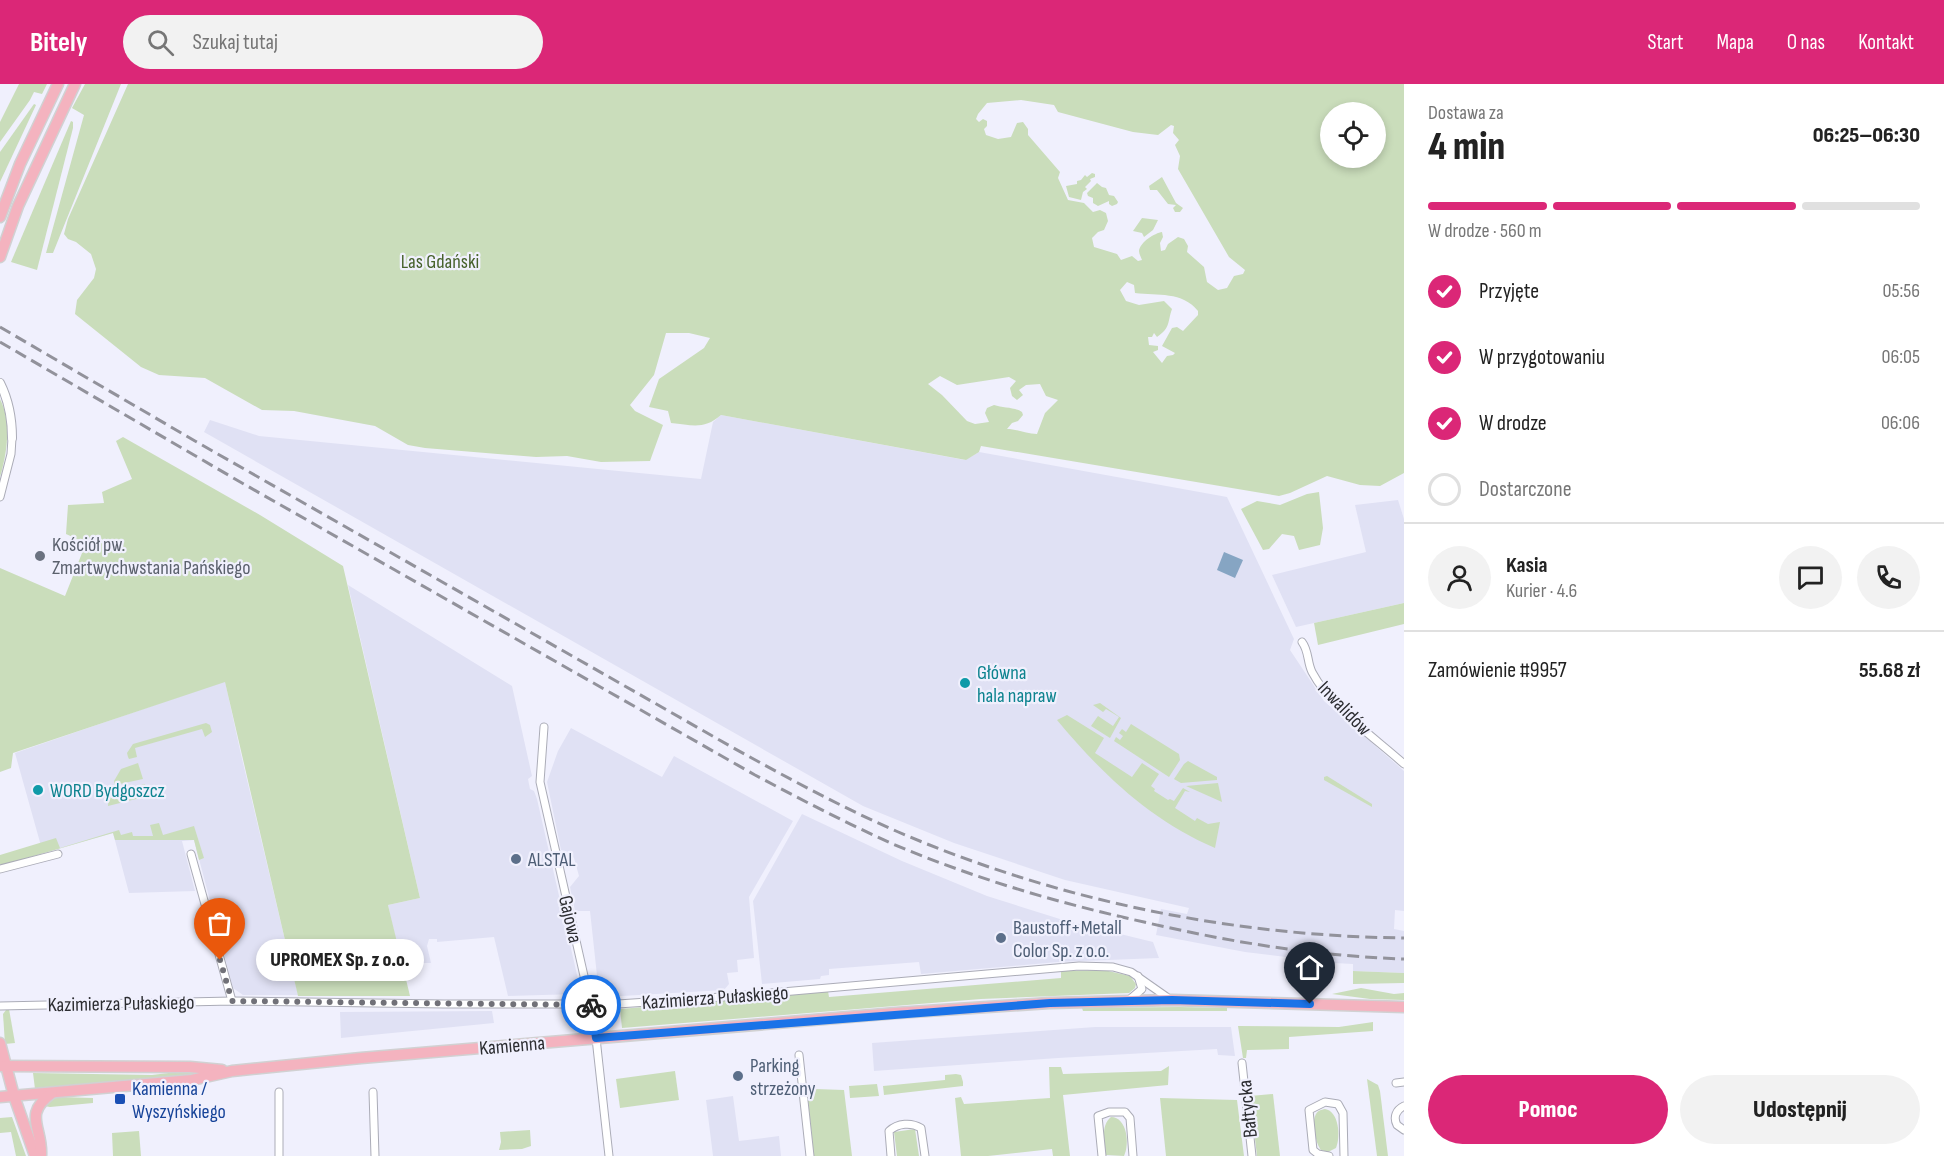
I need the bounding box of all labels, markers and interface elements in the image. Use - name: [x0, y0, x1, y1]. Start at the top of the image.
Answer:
- search box: [123, 15, 543, 69]
- text: Bitely: [30, 26, 87, 59]
- icon: search: [144, 26, 177, 59]
- text: Szukaj tutaj: [192, 29, 278, 56]
- text: Start: [1647, 30, 1684, 55]
- text: Mapa: [1717, 30, 1754, 55]
- text: O nas: [1787, 30, 1825, 55]
- text: Kontakt: [1858, 30, 1914, 55]
- text: Dostawa za: [1428, 101, 1504, 125]
- map controls: [1320, 102, 1386, 168]
- button: locate: [1320, 102, 1386, 168]
- text: 06:25–06:30: [1813, 122, 1920, 149]
- text: 4 min: [1428, 124, 1505, 171]
- text: W drodze · 560 m: [1428, 219, 1542, 243]
- park label: Las Gdański: [401, 250, 479, 274]
- icon: check: [1428, 275, 1461, 308]
- text: Przyjęte: [1479, 278, 1539, 305]
- text: 05:56: [1883, 279, 1920, 303]
- icon: check: [1428, 341, 1461, 374]
- text: W przygotowaniu: [1479, 344, 1605, 371]
- text: 06:05: [1882, 345, 1920, 369]
- icon: check: [1428, 407, 1461, 440]
- text: W drodze: [1479, 410, 1547, 437]
- text: 06:06: [1881, 411, 1920, 435]
- text: Dostarczone: [1479, 476, 1572, 503]
- place label: Kościół pw. Zmartwychwstania Pańskiego: [52, 533, 251, 580]
- button: person: [1428, 546, 1491, 609]
- button: chat: [1779, 546, 1842, 609]
- button: phone: [1857, 546, 1920, 609]
- marker: Kościół pw. Zmartwychwstania Pańskiego: [33, 549, 47, 563]
- text: Kasia: [1506, 552, 1548, 579]
- text: Kurier · 4.6: [1506, 579, 1577, 603]
- text: Zamówienie #9957: [1428, 657, 1567, 684]
- text: 55.68 zł: [1859, 657, 1920, 684]
- place label: Główna hala napraw: [977, 661, 1057, 708]
- marker: Główna hala napraw: [958, 676, 972, 690]
- street label: Inwalidów: [1312, 676, 1376, 741]
- place label: WORD Bydgoszcz: [50, 779, 165, 803]
- marker: WORD Bydgoszcz: [31, 783, 45, 797]
- place label: ALSTAL: [527, 848, 576, 872]
- marker: ALSTAL: [509, 852, 523, 866]
- street label: Gajowa: [553, 893, 587, 945]
- pin: [194, 898, 245, 960]
- icon: bag: [203, 907, 236, 940]
- place label: Baustoff+Metall Color Sp. z o.o.: [1013, 916, 1122, 963]
- marker: Baustoff+Metall Color Sp. z o.o.: [994, 931, 1008, 945]
- callout: UPROMEX Sp. z o.o.: [256, 939, 424, 981]
- pin: [1284, 942, 1335, 1004]
- text: UPROMEX Sp. z o.o.: [270, 948, 410, 972]
- icon: home: [1293, 951, 1326, 984]
- courier: [561, 975, 621, 1035]
- street label: Kazimierza Pułaskiego: [641, 981, 789, 1015]
- icon: bike: [575, 989, 608, 1022]
- street label: Kazimierza Pułaskiego: [47, 991, 195, 1017]
- street label: Kamienna: [478, 1031, 546, 1061]
- place label: Parking strzeżony: [750, 1054, 816, 1101]
- marker: Parking strzeżony: [731, 1069, 745, 1083]
- button: Pomoc: [1428, 1075, 1668, 1144]
- button: Udostępnij: [1680, 1075, 1920, 1144]
- place label: Kamienna / Wyszyńskiego: [132, 1077, 226, 1124]
- street label: Bałtycka: [1233, 1079, 1263, 1139]
- marker: Kamienna / Wyszyńskiego: [113, 1092, 127, 1106]

